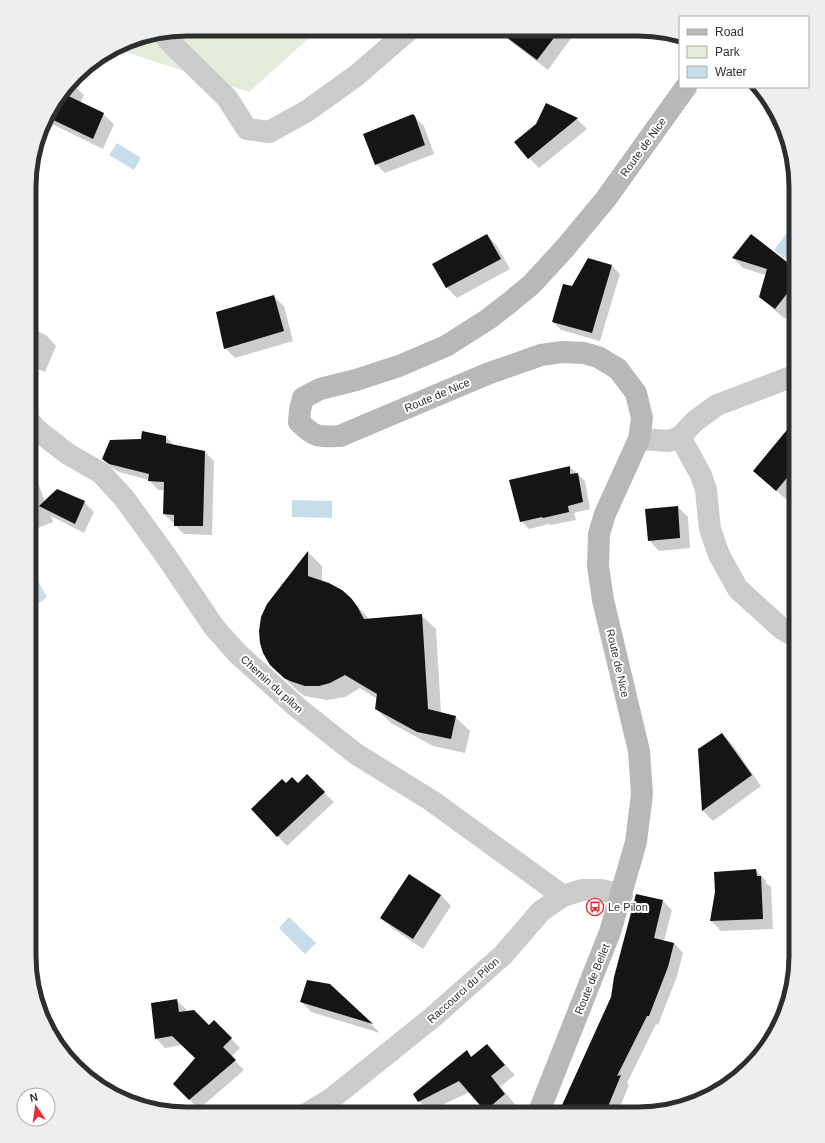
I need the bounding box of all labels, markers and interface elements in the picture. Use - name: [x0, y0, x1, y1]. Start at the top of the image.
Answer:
- legend: [679, 16, 809, 88]
- text: Road: [715, 25, 744, 39]
- text: Park: [715, 45, 741, 59]
- text: Water: [715, 65, 747, 79]
- street label: Route de Nice: [618, 115, 668, 179]
- street label: Route de Nice: [403, 376, 471, 414]
- street label: Route de Nice: [604, 628, 632, 698]
- street label: Chemin du pilon: [238, 653, 306, 715]
- bus stop icon: Le Pilon: [585, 897, 605, 917]
- place label: Le Pilon: [608, 901, 648, 913]
- street label: Route de Bellet: [572, 942, 612, 1016]
- street label: Raccourci du Pilon: [425, 955, 501, 1025]
- north arrow: [16, 1087, 56, 1127]
- text: N: [29, 1091, 39, 1104]

